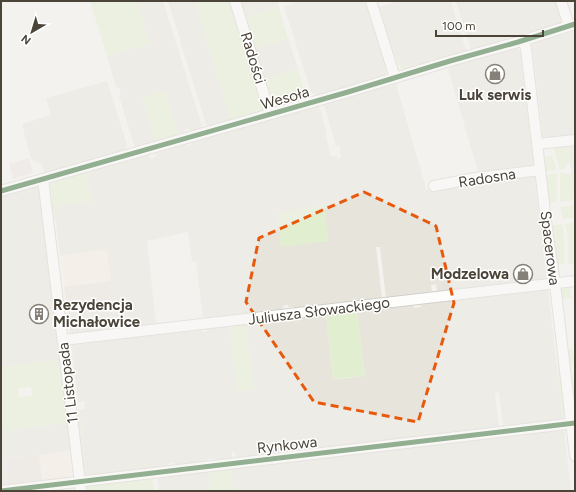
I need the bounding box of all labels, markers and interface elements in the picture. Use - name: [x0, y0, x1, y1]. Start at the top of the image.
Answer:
- north arrow: [12, 12, 52, 52]
- scale bar: [436, 12, 543, 38]
- text: 100 m: [442, 19, 476, 33]
- street label: Radości: [237, 30, 269, 86]
- text: N: [19, 32, 34, 47]
- shop icon: Luk serwis: [484, 63, 506, 85]
- street label: Wesoła: [259, 83, 311, 113]
- place label: Luk serwis: [459, 86, 531, 104]
- street label: Radosna: [457, 165, 517, 191]
- street label: Spacerowa: [537, 210, 563, 286]
- shop icon: Modzelowa: [512, 263, 534, 285]
- place label: Modzelowa: [431, 265, 509, 283]
- street label: Juliusza Słowackiego: [247, 293, 391, 329]
- place label: Rezydencja Michałowice: [53, 296, 141, 331]
- building icon: Rezydencja Michałowice: [28, 303, 50, 325]
- street label: 11 Listopada: [54, 341, 82, 425]
- street label: Rynkowa: [256, 433, 318, 457]

